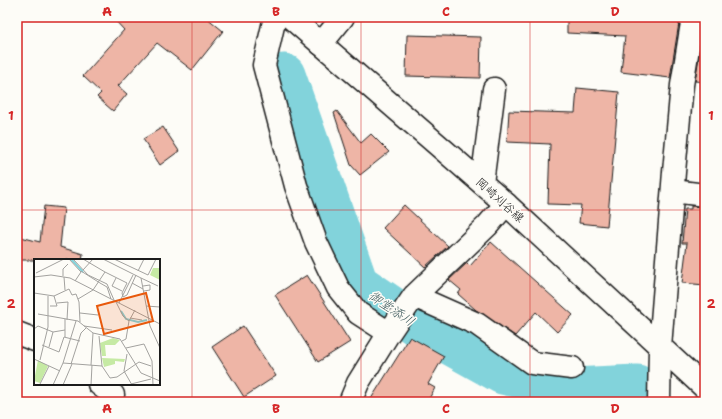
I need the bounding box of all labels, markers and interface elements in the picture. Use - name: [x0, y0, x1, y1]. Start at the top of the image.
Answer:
- text: A: [102, 3, 112, 20]
- text: B: [272, 3, 280, 20]
- text: C: [442, 3, 450, 20]
- text: D: [610, 3, 620, 20]
- text: 1: [8, 107, 14, 124]
- text: 1: [708, 107, 714, 124]
- street label: 岡崎刈谷線: [472, 174, 528, 226]
- inset map: [34, 259, 160, 385]
- water label: 御堂添川: [365, 287, 418, 330]
- text: 2: [6, 295, 16, 312]
- text: 2: [706, 295, 716, 312]
- text: A: [102, 400, 112, 417]
- text: B: [272, 400, 280, 417]
- text: C: [442, 400, 450, 417]
- text: D: [610, 400, 620, 417]

